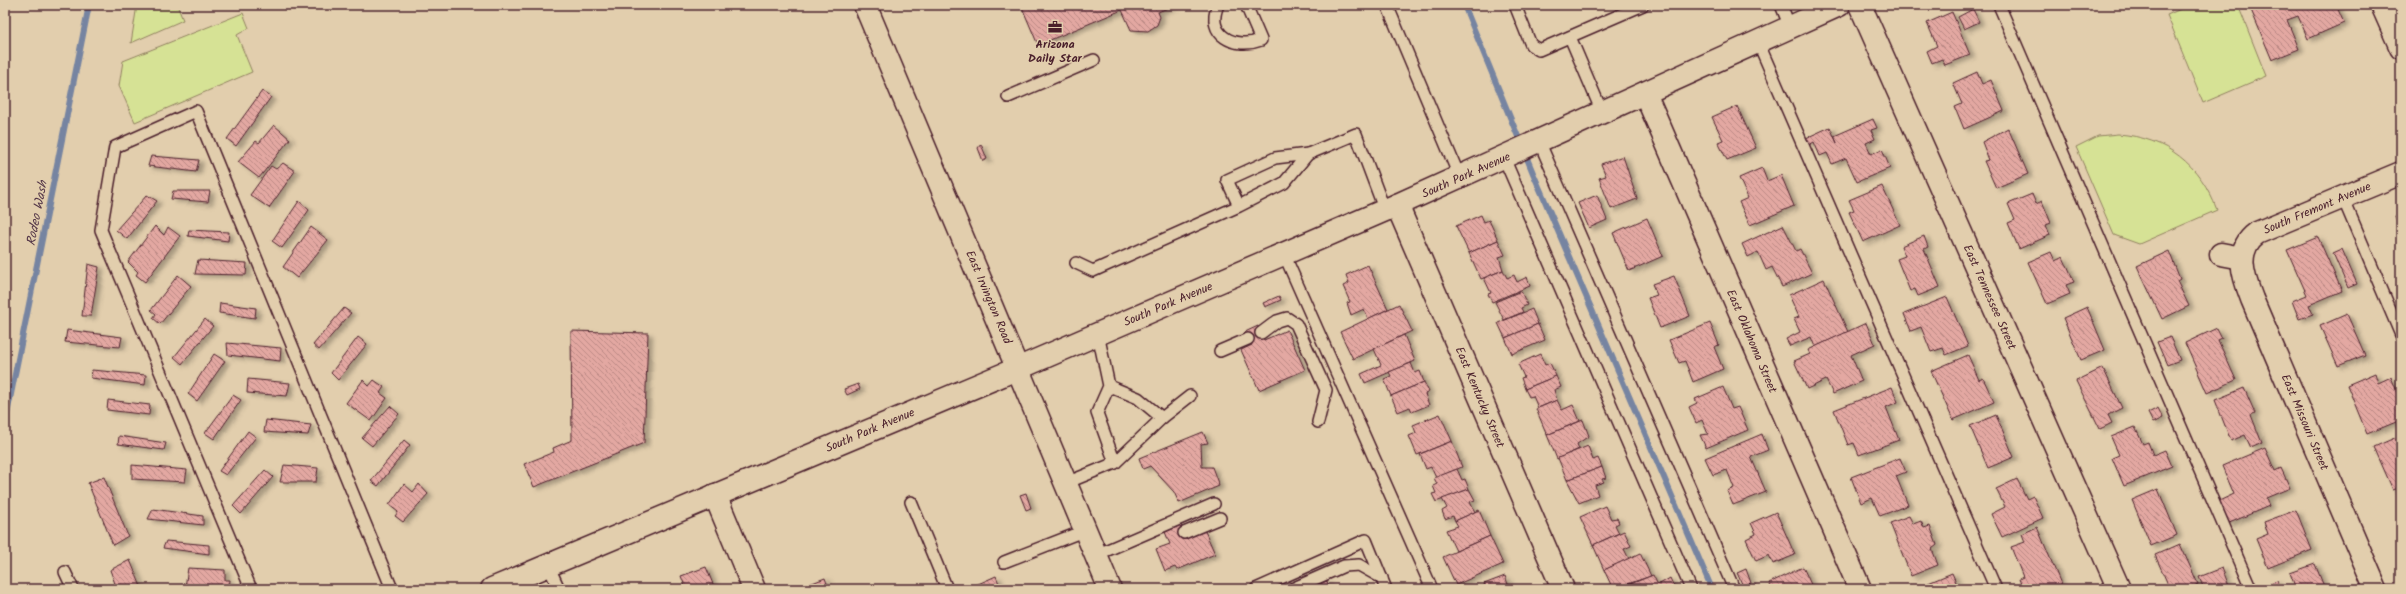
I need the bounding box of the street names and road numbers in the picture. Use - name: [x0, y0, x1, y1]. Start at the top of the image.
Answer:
- street label: South Park Avenue: [1419, 147, 1514, 204]
- street label: South Fremont Avenue: [2260, 177, 2375, 240]
- street label: East Tennessee Street: [1958, 241, 2021, 353]
- street label: East Irvington Road: [960, 247, 1017, 348]
- street label: South Park Avenue: [1121, 277, 1216, 332]
- street label: East Oklahoma Street: [1721, 286, 1782, 396]
- street label: East Kentucky Street: [1450, 344, 1510, 451]
- street label: East Missouri Street: [2276, 371, 2334, 474]
- street label: South Park Avenue: [823, 403, 918, 458]

